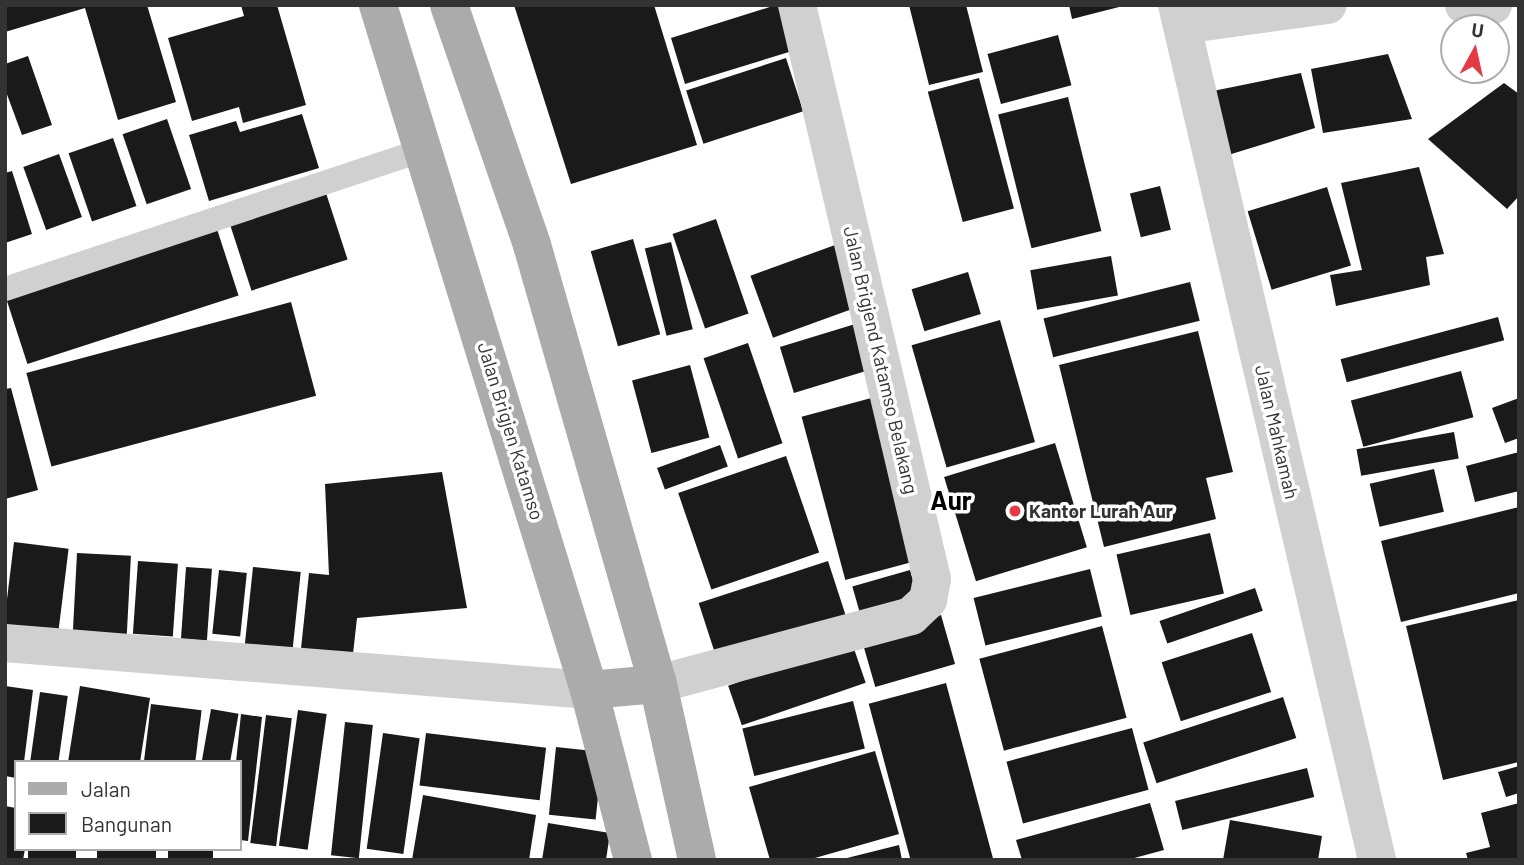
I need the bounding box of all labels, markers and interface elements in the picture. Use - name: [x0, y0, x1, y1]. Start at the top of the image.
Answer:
- north arrow: [1440, 14, 1510, 84]
- text: U: [1470, 17, 1485, 42]
- street label: Jalan Brigjend Katamso Belakang: [839, 224, 923, 496]
- street label: Jalan Brigjen Katamso: [473, 339, 549, 523]
- street label: Jalan Mahkamah: [1250, 363, 1304, 501]
- district label: Aur: [930, 484, 972, 516]
- place label: Kantor Lurah Aur: [1029, 500, 1173, 522]
- marker: Kantor Lurah Aur: [1007, 503, 1023, 519]
- legend: [14, 760, 242, 851]
- text: Jalan: [81, 776, 131, 801]
- text: Bangunan: [81, 811, 172, 836]

